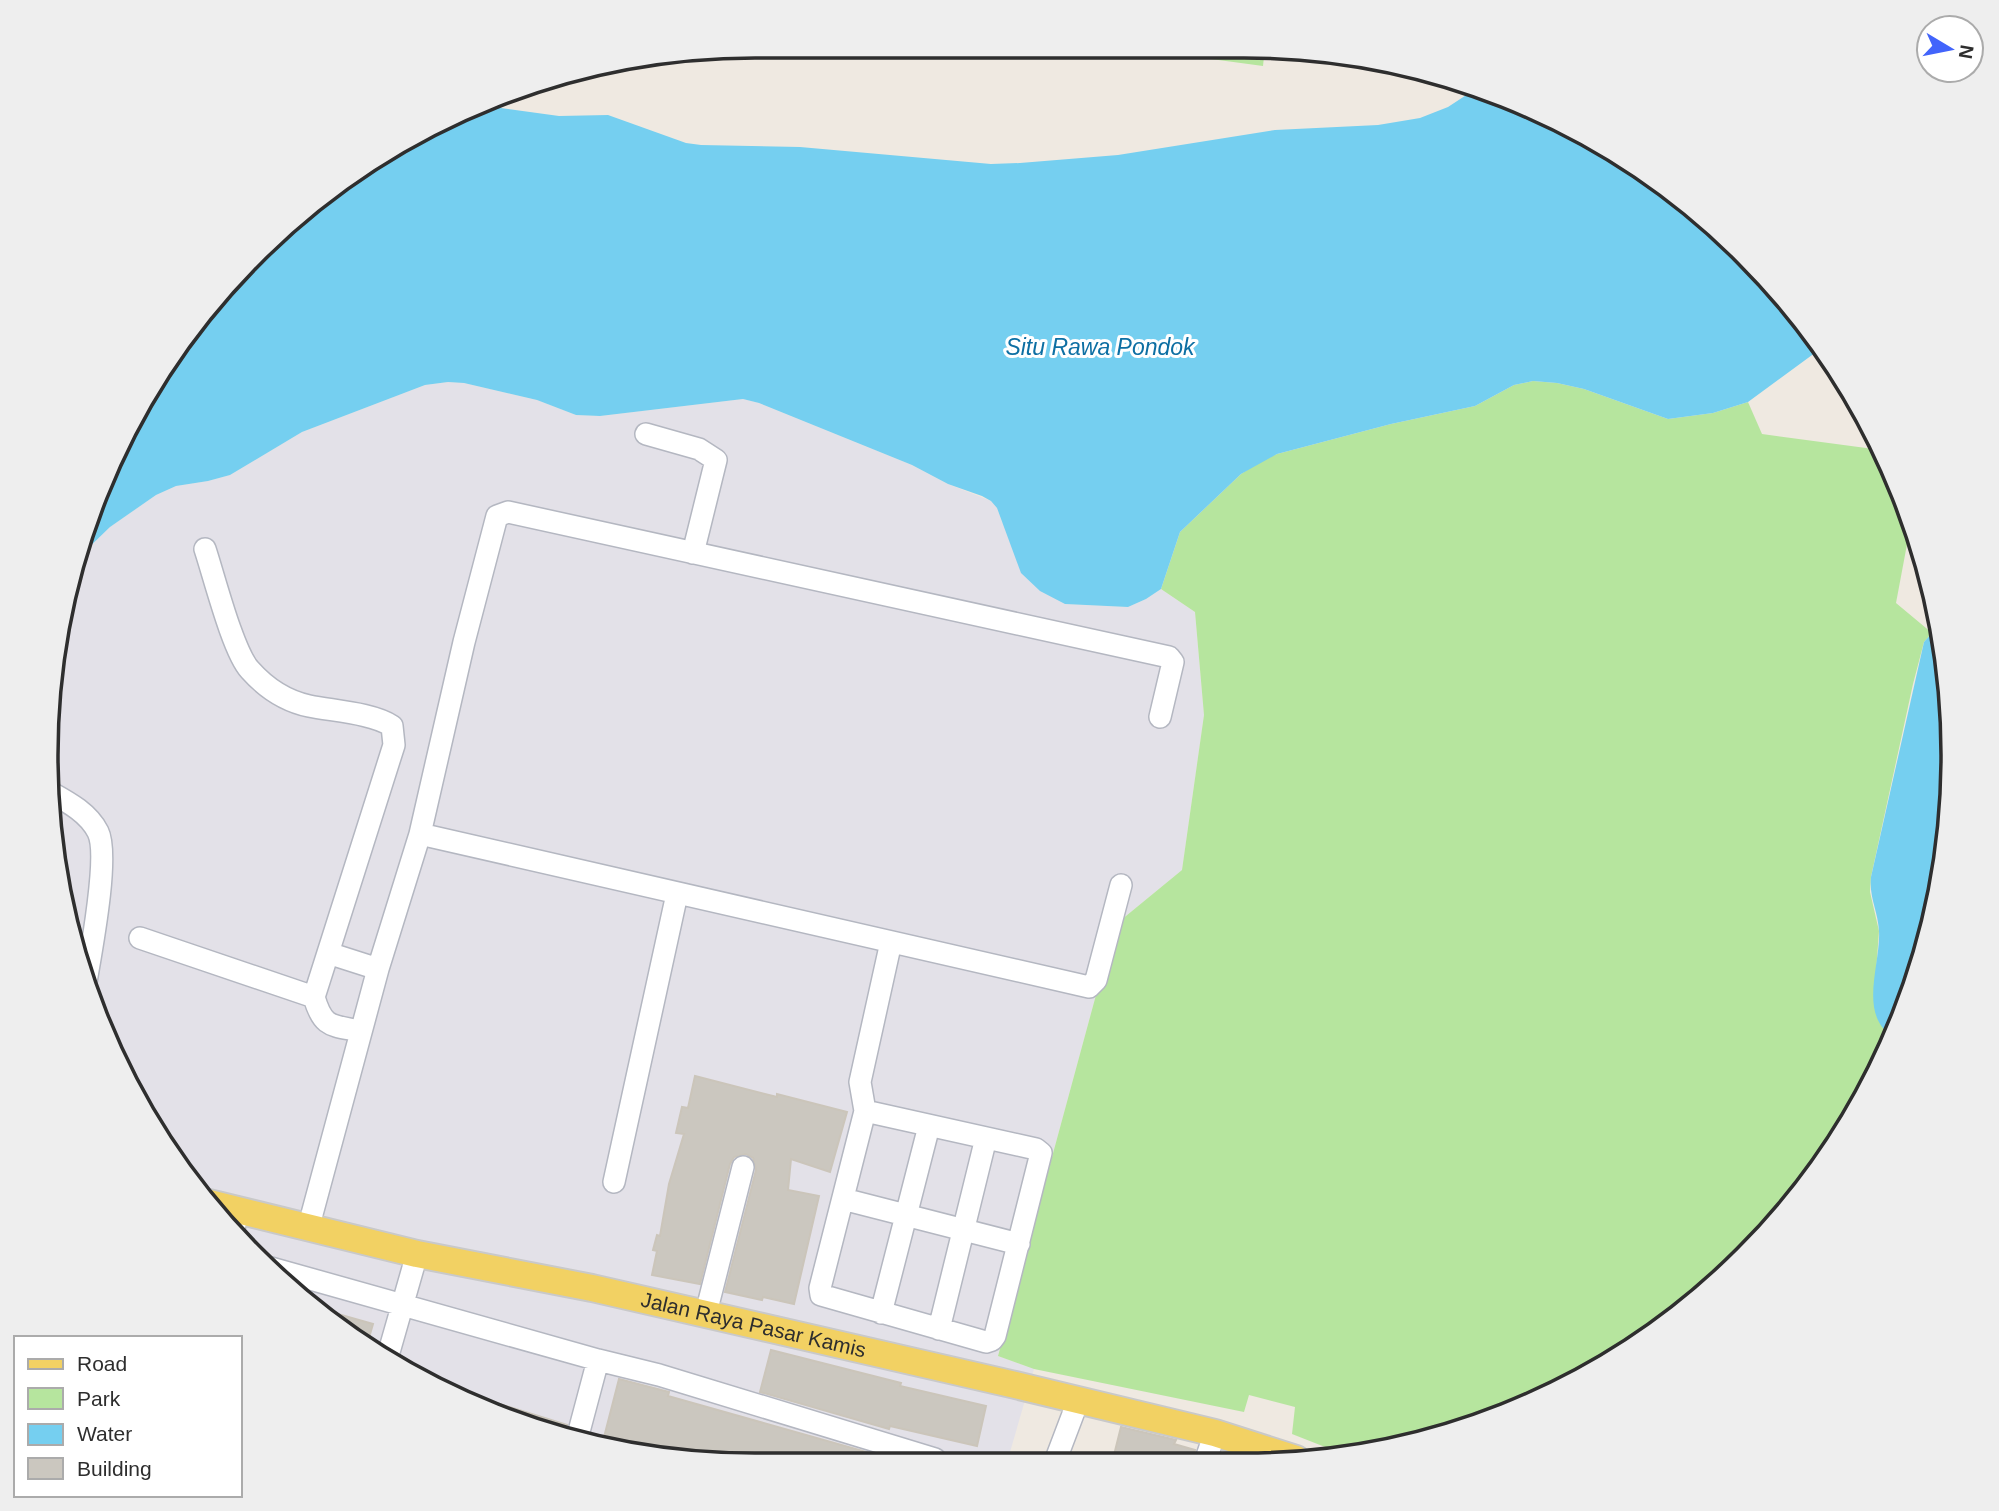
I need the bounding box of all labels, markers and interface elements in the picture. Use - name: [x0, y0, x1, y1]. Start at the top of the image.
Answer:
- north arrow: [1915, 14, 1985, 84]
- text: N: [1955, 43, 1978, 60]
- water label: Situ Rawa Pondok: [1005, 334, 1196, 360]
- street label: Jalan Raya Pasar Kamis: [639, 1288, 868, 1361]
- legend: [14, 1336, 242, 1497]
- text: Road: [77, 1352, 127, 1375]
- text: Park: [77, 1387, 121, 1410]
- text: Water: [77, 1422, 132, 1445]
- text: Building: [77, 1457, 152, 1480]

